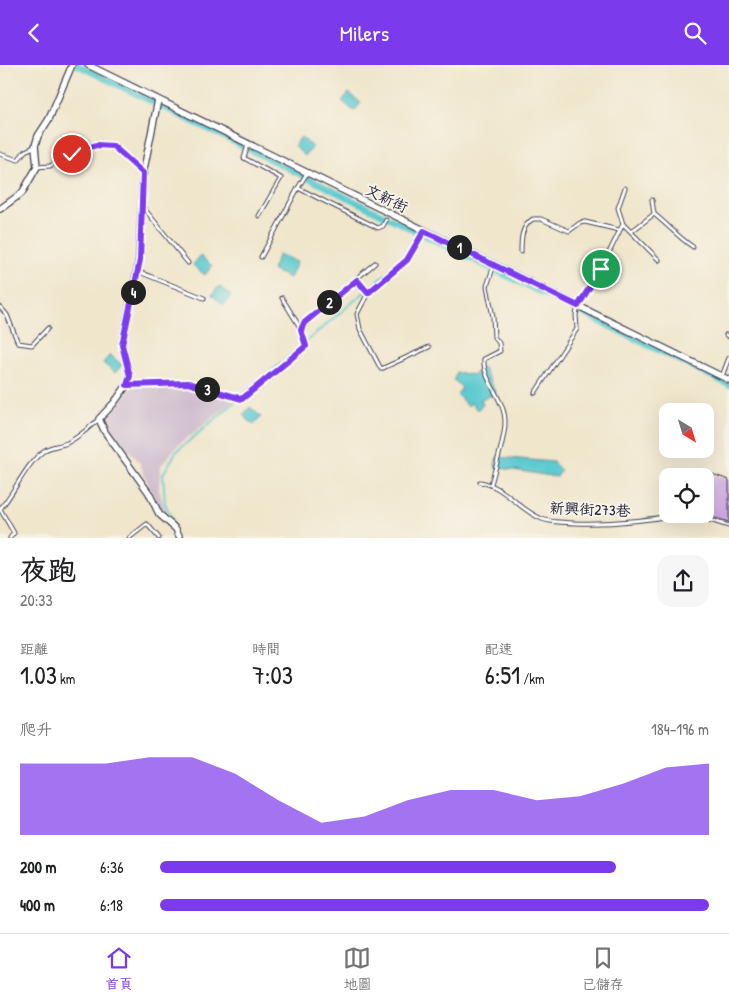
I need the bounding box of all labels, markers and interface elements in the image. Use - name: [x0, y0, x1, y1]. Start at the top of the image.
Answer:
- text: Milers: [340, 18, 389, 48]
- icon: back: [20, 19, 48, 47]
- icon: search: [681, 19, 709, 47]
- pin: [51, 133, 93, 175]
- icon: check: [58, 140, 86, 168]
- street label: 文新街: [362, 179, 412, 217]
- pin: 1: [446, 235, 472, 259]
- text: 1: [457, 238, 462, 257]
- pin: [580, 248, 622, 290]
- icon: arrive: [587, 255, 615, 283]
- pin: 4: [120, 279, 146, 305]
- text: 4: [131, 283, 136, 302]
- pin: 2: [316, 289, 342, 315]
- text: 2: [326, 293, 333, 312]
- pin: 3: [194, 377, 220, 401]
- text: 3: [204, 380, 211, 399]
- north arrow: [659, 403, 714, 457]
- map controls: [659, 403, 714, 523]
- button: locate: [659, 468, 714, 523]
- street label: 新興街273巷: [549, 497, 631, 521]
- text: 夜跑: [20, 551, 76, 589]
- button: share: [657, 555, 709, 607]
- text: 20:33: [20, 589, 53, 611]
- text: 距離: [20, 639, 48, 658]
- text: 時間: [252, 639, 280, 658]
- text: 配速: [485, 639, 513, 658]
- text: 1.03: [20, 658, 57, 692]
- text: 7:03: [252, 658, 293, 692]
- text: 6:51: [485, 658, 520, 692]
- text: km: [57, 669, 75, 688]
- text: /km: [520, 669, 545, 688]
- text: 爬升: [20, 718, 52, 740]
- text: 184–196 m: [651, 718, 709, 740]
- text: 200 m: [20, 856, 56, 878]
- text: 6:36: [100, 856, 124, 878]
- text: 400 m: [20, 894, 55, 916]
- text: 6:18: [100, 894, 123, 916]
- tab: 首頁: [105, 944, 133, 993]
- tab: 地圖: [343, 944, 371, 993]
- tab: 已儲存: [582, 944, 624, 993]

